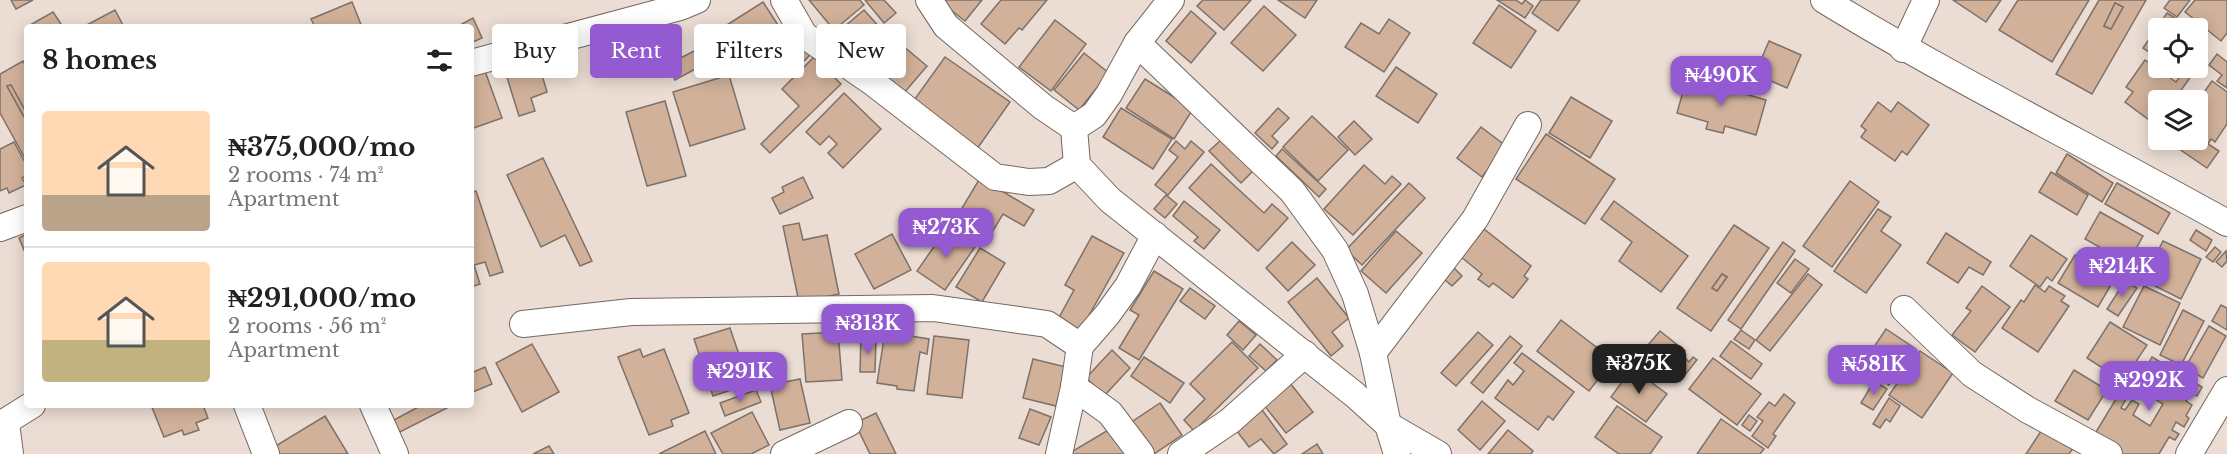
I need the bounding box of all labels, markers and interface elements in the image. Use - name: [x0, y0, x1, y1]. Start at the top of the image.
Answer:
- map controls: [2148, 18, 2208, 150]
- button: locate: [2148, 18, 2208, 78]
- chip: Buy: [492, 24, 578, 78]
- chip: Rent: [590, 24, 682, 78]
- chip: Filters: [694, 24, 804, 78]
- chip: New: [816, 24, 906, 78]
- text: 8 homes: [42, 44, 157, 76]
- icon: filters: [423, 44, 456, 77]
- pin: ₦490K: [1679, 56, 1763, 107]
- text: ₦490K: [1685, 63, 1757, 87]
- button: layers: [2148, 90, 2208, 150]
- text: ₦375,000/mo: [228, 131, 415, 163]
- icon: home: [90, 135, 162, 207]
- text: 2 rooms · 74 m²: [228, 163, 384, 187]
- text: Apartment: [228, 187, 339, 211]
- pin: ₦273K: [904, 208, 988, 259]
- text: ₦273K: [913, 215, 979, 239]
- pin: ₦214K: [2080, 247, 2164, 298]
- text: ₦214K: [2089, 254, 2155, 278]
- text: ₦291,000/mo: [228, 282, 416, 314]
- icon: home: [90, 286, 162, 358]
- pin: ₦313K: [826, 304, 910, 355]
- text: ₦313K: [835, 311, 901, 335]
- text: 2 rooms · 56 m²: [228, 314, 386, 338]
- text: Apartment: [228, 338, 339, 362]
- pin: ₦375K: [1597, 344, 1681, 395]
- pin: ₦581K: [1832, 345, 1916, 396]
- text: ₦375K: [1606, 351, 1672, 375]
- pin: ₦291K: [698, 352, 782, 403]
- text: ₦581K: [1842, 352, 1906, 376]
- text: ₦291K: [707, 359, 773, 383]
- pin: ₦292K: [2107, 361, 2191, 412]
- text: ₦292K: [2114, 368, 2184, 392]

